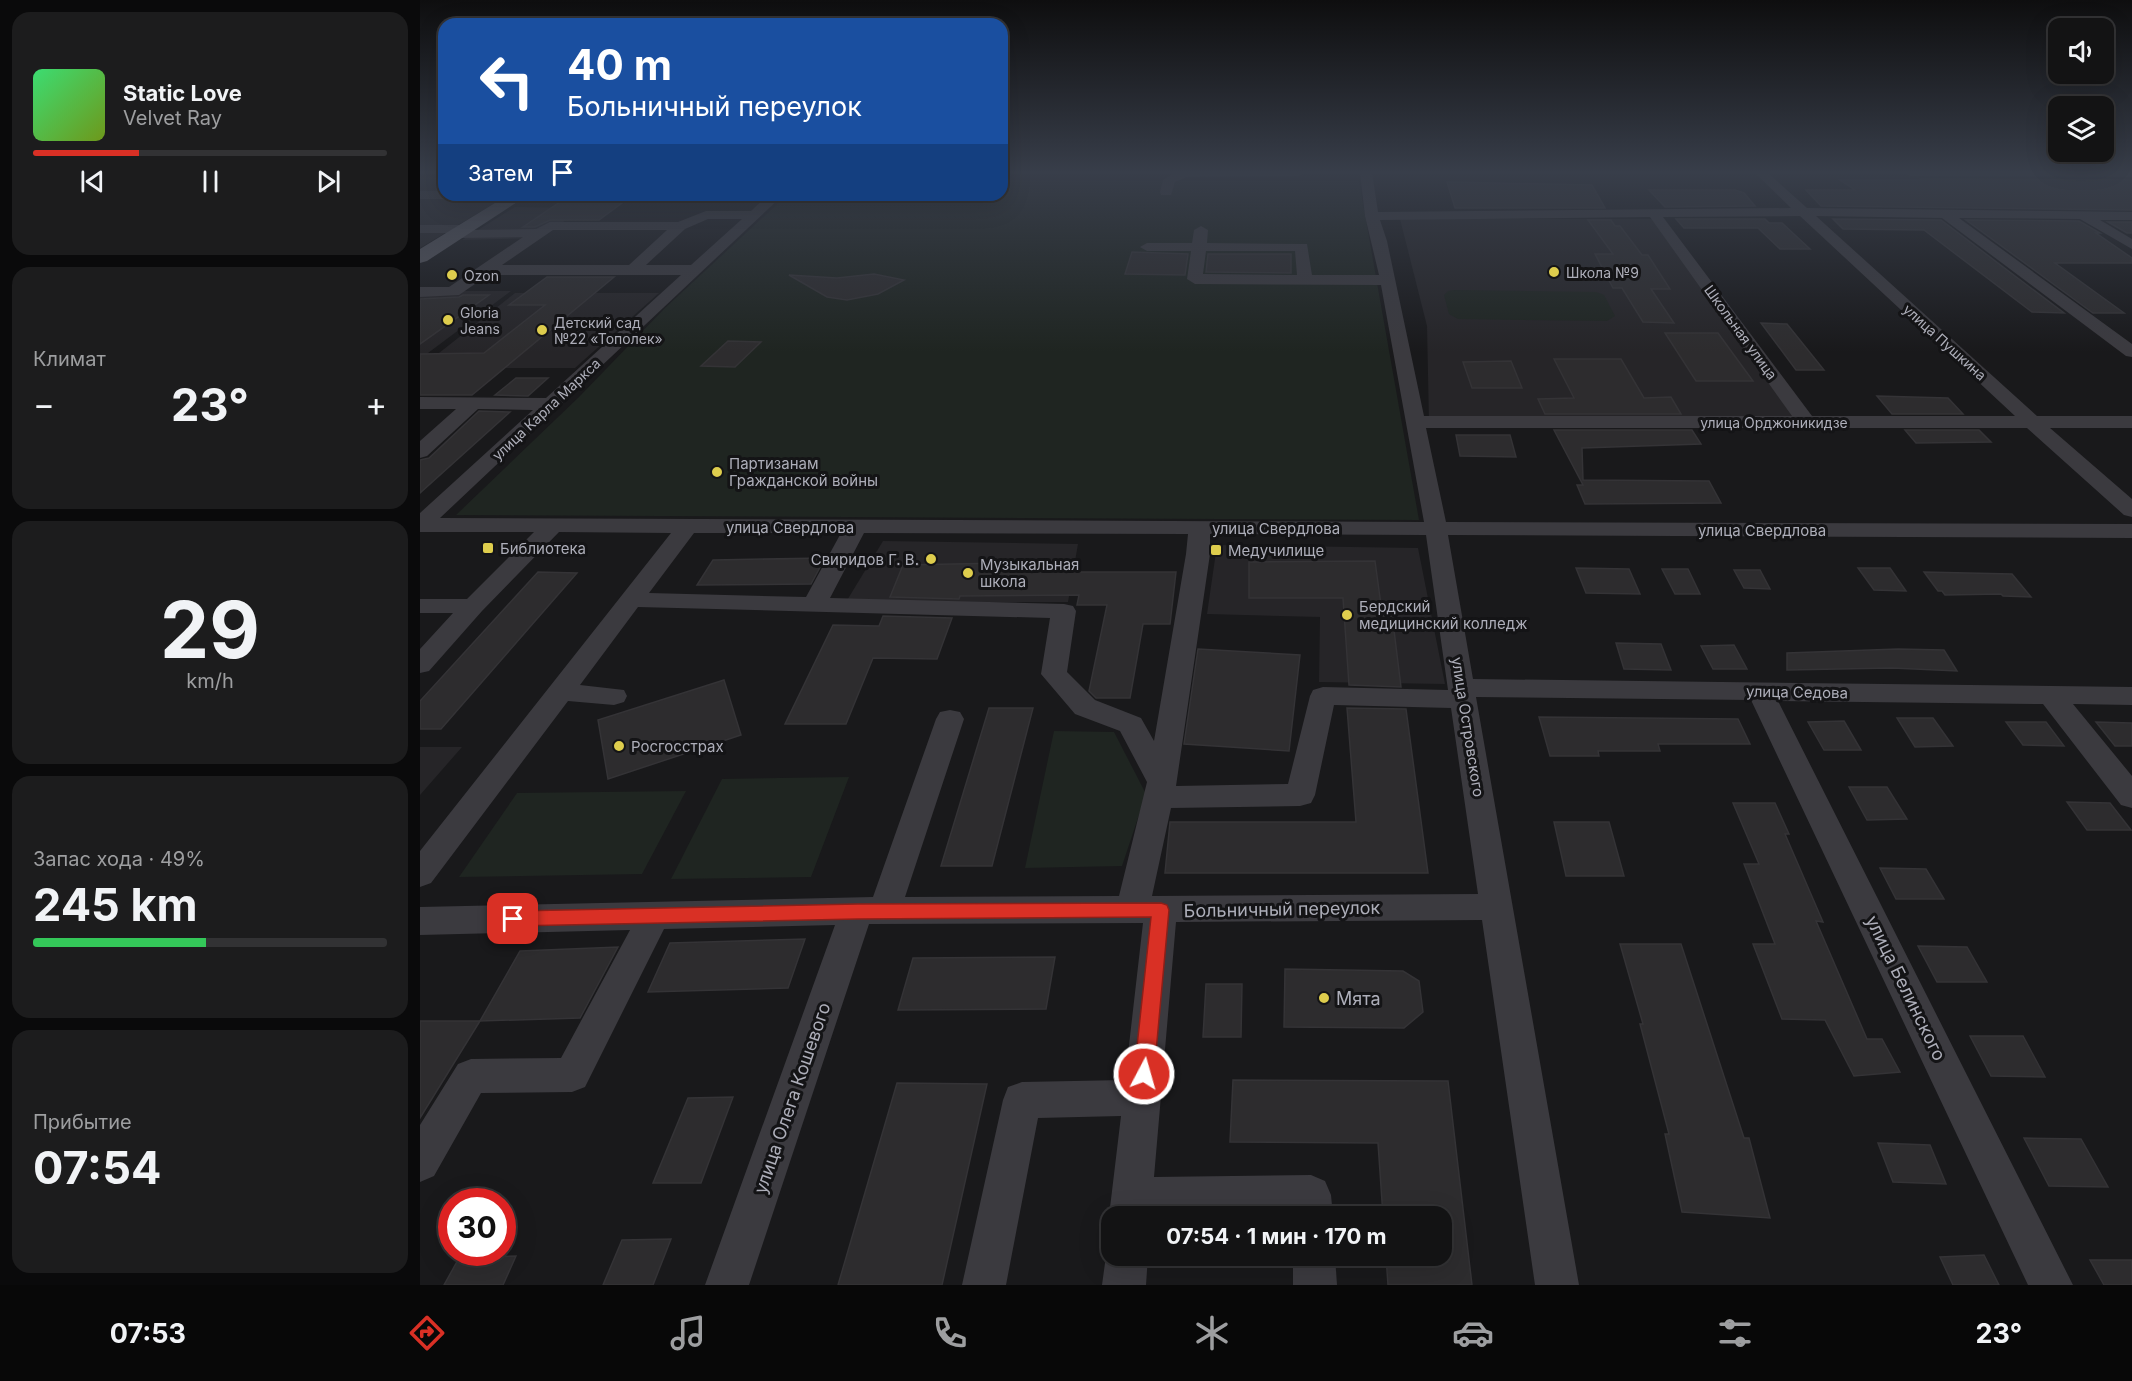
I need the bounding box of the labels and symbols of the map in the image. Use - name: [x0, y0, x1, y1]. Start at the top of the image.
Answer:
- place label: Школа №9: [1566, 264, 1639, 281]
- marker: Школа №9: [1547, 265, 1561, 279]
- place label: Ozon: [464, 267, 499, 284]
- marker: Ozon: [445, 268, 459, 282]
- street label: Школьная улица: [1701, 281, 1781, 383]
- street label: улица Пушкина: [1900, 300, 1990, 384]
- place label: Gloria Jeans: [460, 304, 500, 337]
- marker: Gloria Jeans: [441, 313, 455, 327]
- place label: Детский сад №22 «Тополек»: [554, 314, 663, 347]
- marker: Детский сад №22 «Тополек»: [535, 323, 549, 337]
- street label: улица Карла Маркса: [488, 354, 604, 464]
- street label: улица Орджоникидзе: [1700, 414, 1848, 431]
- place label: Партизанам Гражданской войны: [729, 454, 878, 490]
- marker: Партизанам Гражданской войны: [710, 465, 724, 479]
- street label: улица Свердлова: [726, 518, 854, 537]
- street label: улица Свердлова: [1212, 519, 1340, 538]
- street label: улица Свердлова: [1698, 521, 1826, 540]
- place label: Библиотека: [500, 539, 586, 558]
- marker: Библиотека: [481, 541, 495, 555]
- place label: Медучилище: [1228, 541, 1324, 560]
- marker: Медучилище: [1209, 543, 1223, 557]
- place label: Свиридов Г. В.: [811, 550, 919, 569]
- marker: Свиридов Г. В.: [924, 552, 938, 566]
- place label: Музыкальная школа: [980, 555, 1079, 591]
- marker: Музыкальная школа: [961, 566, 975, 580]
- place label: Бердский медицинский колледж: [1359, 597, 1527, 633]
- marker: Бердский медицинский колледж: [1340, 608, 1354, 622]
- street label: улица Островского: [1448, 656, 1488, 798]
- street label: улица Седова: [1746, 682, 1848, 702]
- place label: Росгосстрах: [631, 737, 724, 756]
- marker: Росгосстрах: [612, 739, 626, 753]
- pin: [487, 893, 538, 944]
- street label: Больничный переулок: [1184, 897, 1381, 921]
- street label: улица Белинского: [1862, 912, 1950, 1064]
- place label: Мята: [1336, 988, 1381, 1009]
- marker: Мята: [1317, 991, 1331, 1005]
- street label: улица Олега Кошевого: [749, 1000, 835, 1196]
- position arrow: [1112, 1042, 1176, 1106]
- speed limit sign: 30: [438, 1188, 516, 1266]

